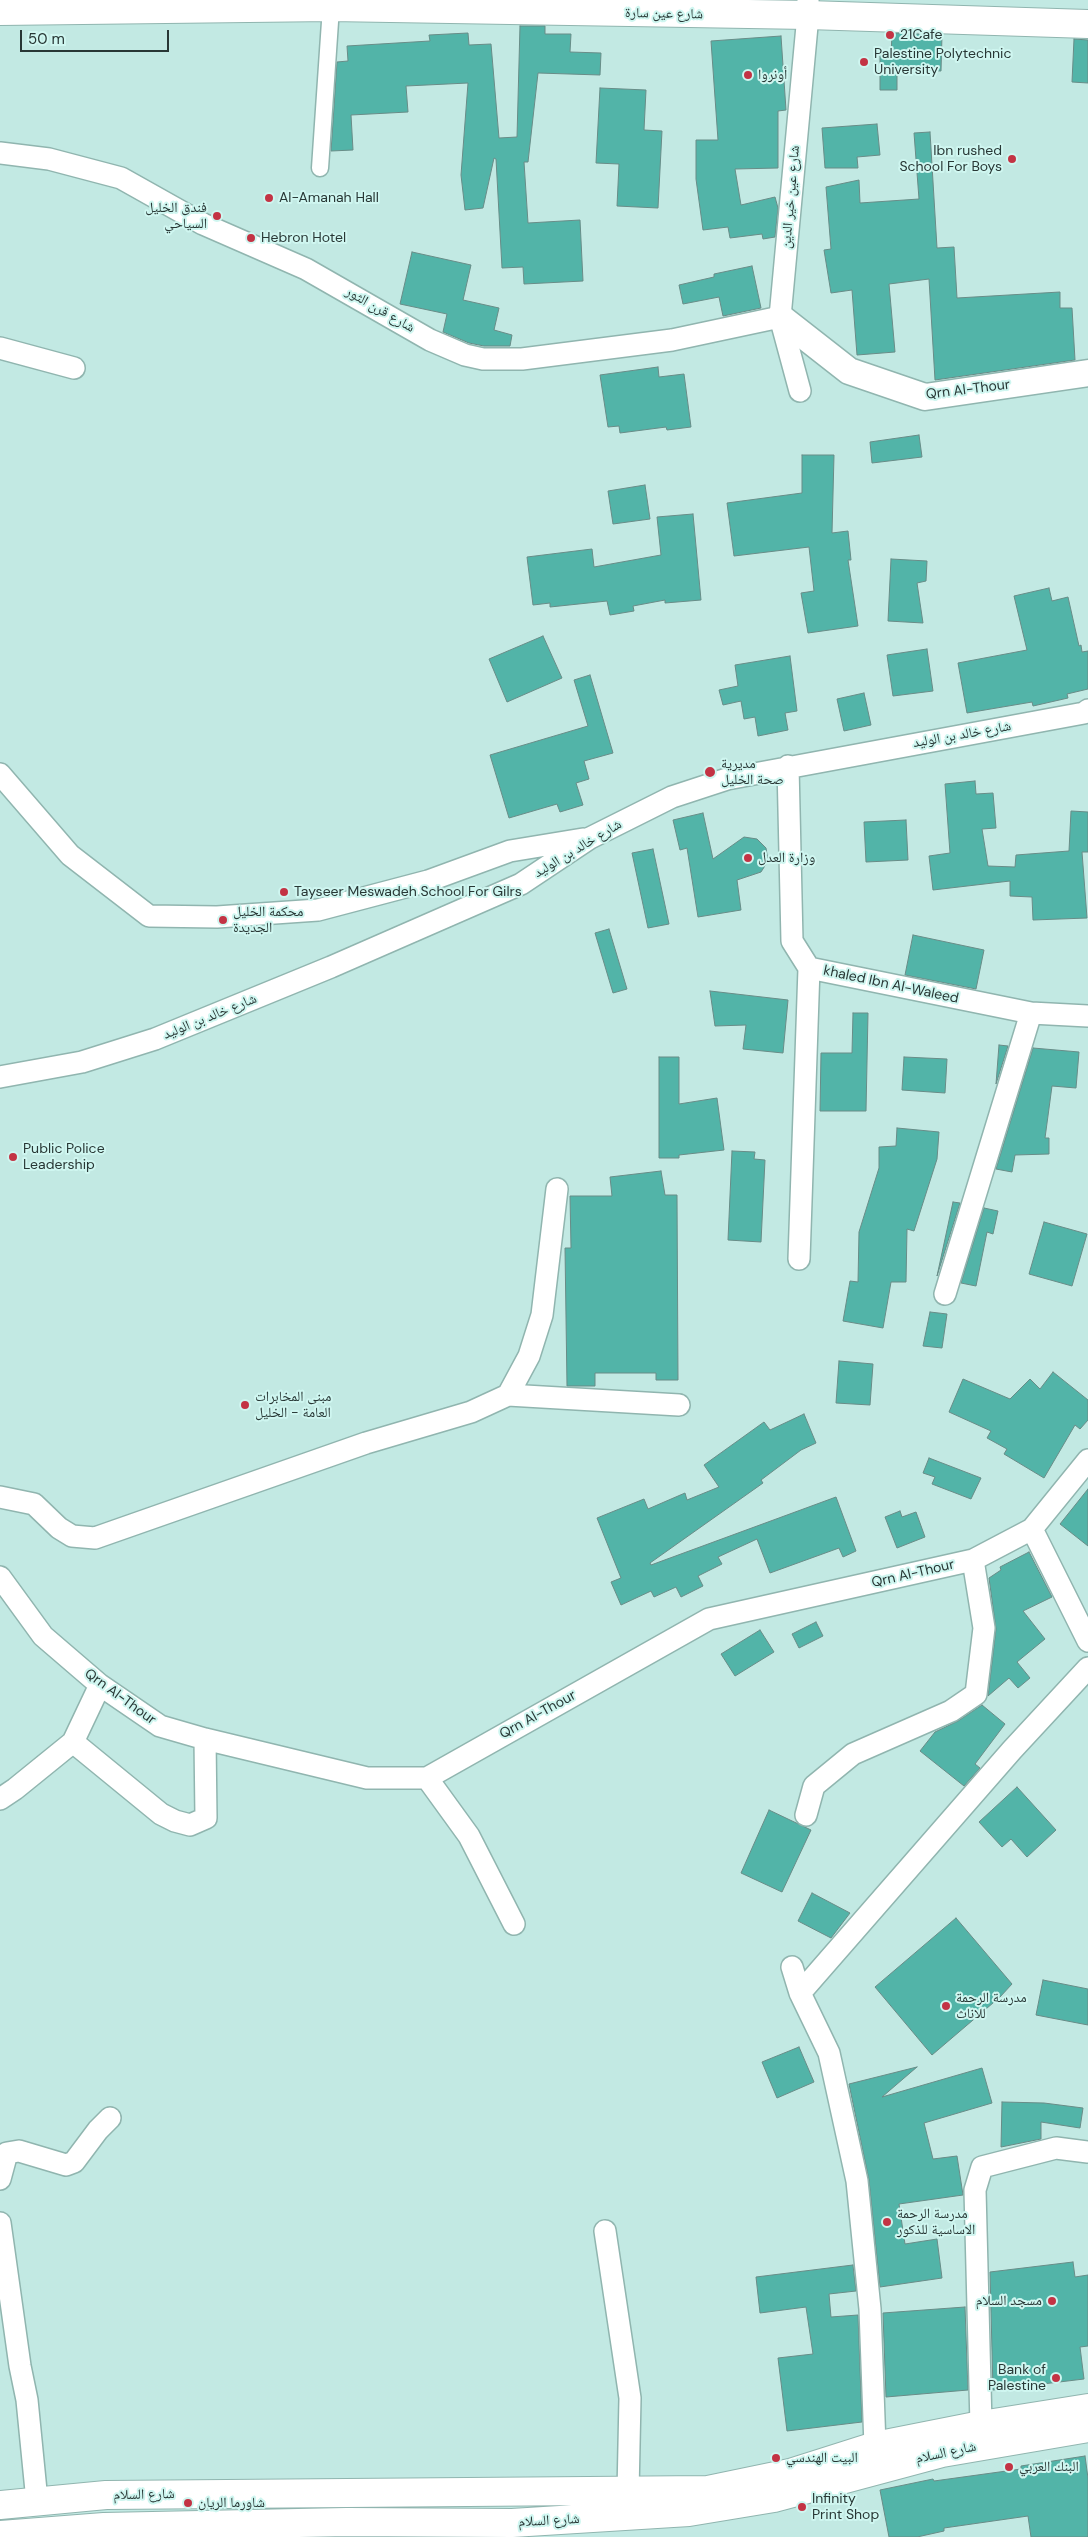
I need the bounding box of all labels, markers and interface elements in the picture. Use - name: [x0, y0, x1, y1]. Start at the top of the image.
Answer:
- street label: شارع عين سارة: [625, 5, 703, 23]
- scale bar: [22, 20, 171, 52]
- place label: 21Cafe: [900, 27, 943, 43]
- text: 50 m: [28, 29, 65, 49]
- marker: 21Cafe: [884, 29, 896, 41]
- place label: Palestine Polytechnic University: [874, 46, 1011, 78]
- marker: Palestine Polytechnic University: [858, 56, 870, 68]
- place label: أونروا: [758, 67, 787, 83]
- marker: أونروا: [742, 69, 754, 81]
- place label: Ibn rushed School For Boys: [899, 143, 1002, 176]
- street label: شارع عين خير الدين: [778, 145, 804, 249]
- marker: Ibn rushed School For Boys: [1006, 153, 1018, 165]
- place label: Al-Amanah Hall: [279, 190, 379, 206]
- marker: Al-Amanah Hall: [263, 192, 275, 204]
- place label: فندق الخليل السياحي: [145, 200, 207, 232]
- marker: فندق الخليل السياحي: [211, 210, 223, 222]
- place label: Hebron Hotel: [261, 230, 346, 246]
- marker: Hebron Hotel: [245, 232, 257, 244]
- street label: شارع قرن الثور: [342, 283, 418, 337]
- street label: Qrn Al-Thour: [925, 377, 1011, 403]
- street label: شارع خالد بن الوليد: [912, 718, 1012, 752]
- place label: مديرية صحة الخليل: [721, 756, 784, 789]
- marker: مديرية صحة الخليل: [703, 765, 717, 779]
- street label: شارع خالد بن الوليد: [531, 816, 625, 882]
- place label: وزارة العدل: [758, 850, 815, 866]
- marker: وزارة العدل: [742, 852, 754, 864]
- place label: Tayseer Meswadeh School For Gilrs: [294, 884, 522, 900]
- marker: Tayseer Meswadeh School For Gilrs: [278, 886, 290, 898]
- place label: محكمة الخليل الجديدة: [233, 904, 303, 936]
- marker: محكمة الخليل الجديدة: [217, 914, 229, 926]
- street label: khaled Ibn Al-Waleed: [822, 962, 960, 1008]
- street label: شارع خالد بن الوليد: [161, 991, 259, 1043]
- place label: Public Police Leadership: [23, 1141, 105, 1174]
- marker: Public Police Leadership: [7, 1151, 19, 1163]
- place label: مبنى المخابرات العامة - الخليل: [255, 1389, 331, 1421]
- marker: مبنى المخابرات العامة - الخليل: [239, 1399, 251, 1411]
- street label: Qrn Al-Thour: [870, 1556, 956, 1592]
- street label: Qrn Al-Thour: [81, 1665, 159, 1729]
- street label: Qrn Al-Thour: [497, 1687, 579, 1743]
- place label: مدرسة الرحمة للاناث: [956, 1990, 1027, 2022]
- marker: مدرسة الرحمة للاناث: [940, 2000, 952, 2012]
- place label: مدرسة الرحمة الاساسية للذكور: [897, 2206, 975, 2238]
- marker: مدرسة الرحمة الاساسية للذكور: [881, 2216, 893, 2228]
- place label: مسجد السلام: [976, 2293, 1042, 2309]
- marker: مسجد السلام: [1046, 2295, 1058, 2307]
- place label: Bank of Palestine: [988, 2362, 1046, 2394]
- marker: Bank of Palestine: [1050, 2372, 1062, 2384]
- street label: شارع السلام: [914, 2438, 978, 2468]
- place label: البيت الهندسي: [786, 2450, 858, 2466]
- marker: البيت الهندسي: [770, 2452, 782, 2464]
- place label: البنك العربي: [1019, 2459, 1079, 2475]
- marker: البنك العربي: [1003, 2461, 1015, 2473]
- street label: شارع السلام: [113, 2486, 175, 2504]
- place label: Infinity Print Shop: [812, 2491, 879, 2524]
- place label: شاورما الريان: [198, 2495, 265, 2511]
- marker: شاورما الريان: [182, 2497, 194, 2509]
- marker: Infinity Print Shop: [796, 2501, 808, 2513]
- street label: شارع السلام: [518, 2511, 580, 2531]

